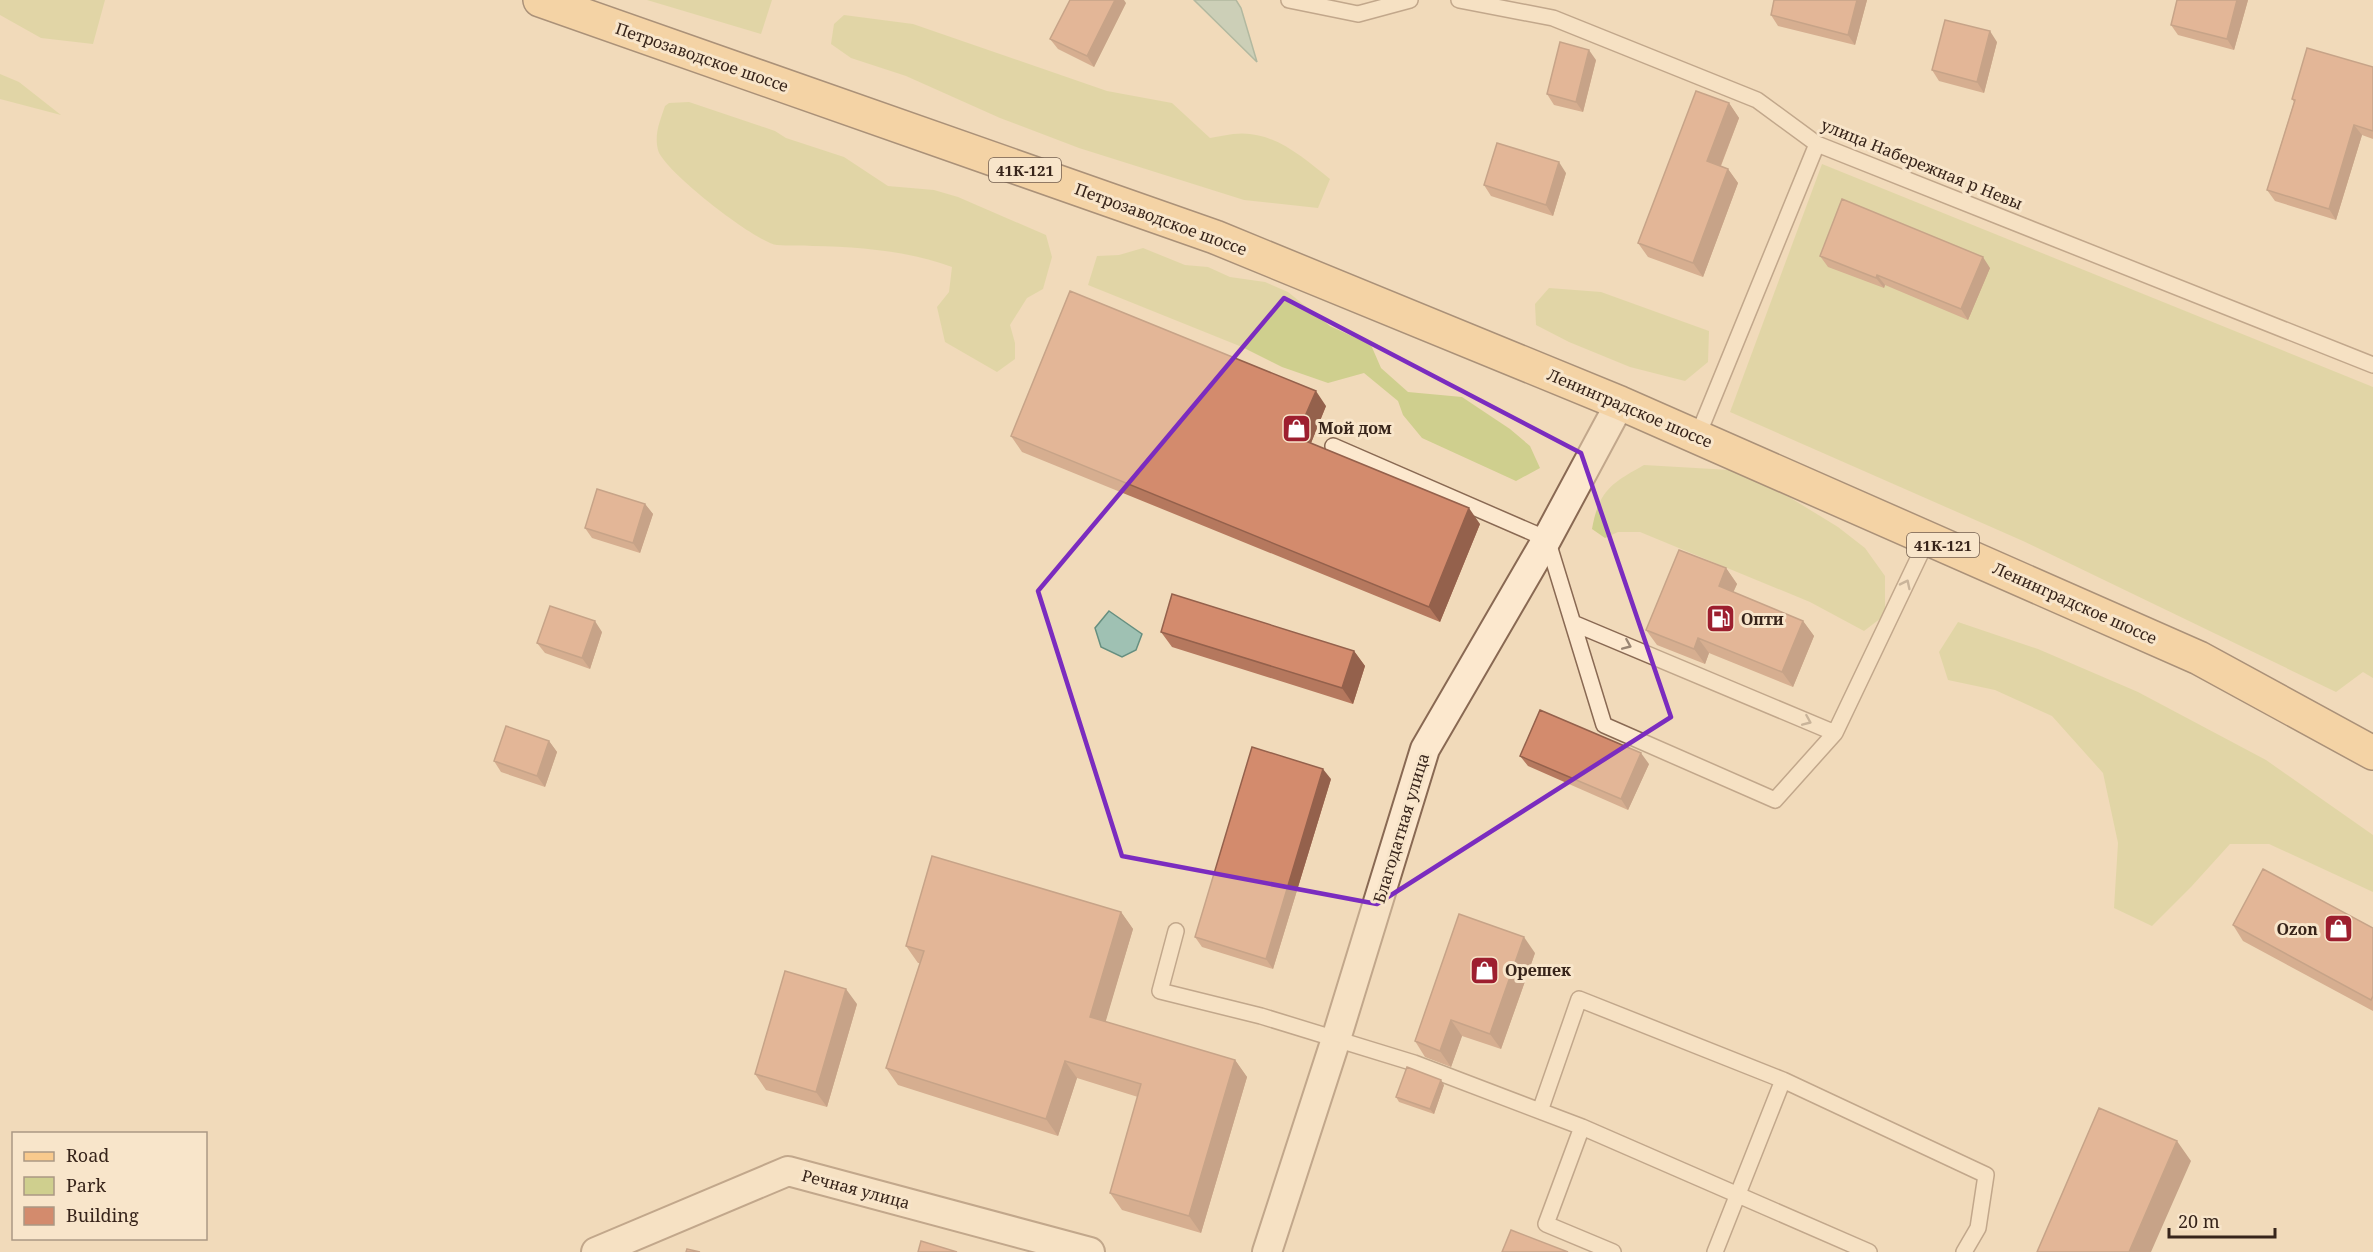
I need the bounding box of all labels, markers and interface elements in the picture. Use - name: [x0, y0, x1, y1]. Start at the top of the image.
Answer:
- street label: Петрозаводское шоссе: [613, 17, 791, 97]
- street label: улица Набережная р Невы: [1818, 113, 2026, 215]
- road number: 41К-121: [989, 158, 1061, 182]
- street label: Петрозаводское шоссе: [1072, 178, 1250, 260]
- street label: Ленинградское шоссе: [1544, 363, 1716, 453]
- shop icon: Мой дом: [1281, 412, 1313, 444]
- place label: Мой дом: [1318, 417, 1392, 439]
- road number: 41К-121: [1907, 533, 1979, 557]
- street label: Ленинградское шоссе: [1990, 557, 2160, 649]
- one-way arrow: [1898, 580, 1910, 591]
- fuel station icon: Опти: [1704, 603, 1736, 635]
- place label: Опти: [1741, 608, 1784, 630]
- one-way arrow: [1620, 638, 1631, 650]
- one-way arrow: [1800, 714, 1811, 726]
- street label: Благодатная улица: [1368, 750, 1434, 906]
- shop icon: Ozon: [2323, 913, 2355, 945]
- place label: Ozon: [2276, 918, 2318, 940]
- shop icon: Орешек: [1468, 954, 1500, 986]
- place label: Орешек: [1505, 959, 1571, 981]
- legend: [12, 1132, 207, 1240]
- text: Road: [66, 1143, 109, 1167]
- street label: Речная улица: [800, 1164, 912, 1214]
- text: Park: [66, 1173, 106, 1197]
- scale bar: [2169, 1201, 2276, 1239]
- text: Building: [66, 1203, 139, 1227]
- text: 20 m: [2178, 1209, 2220, 1233]

